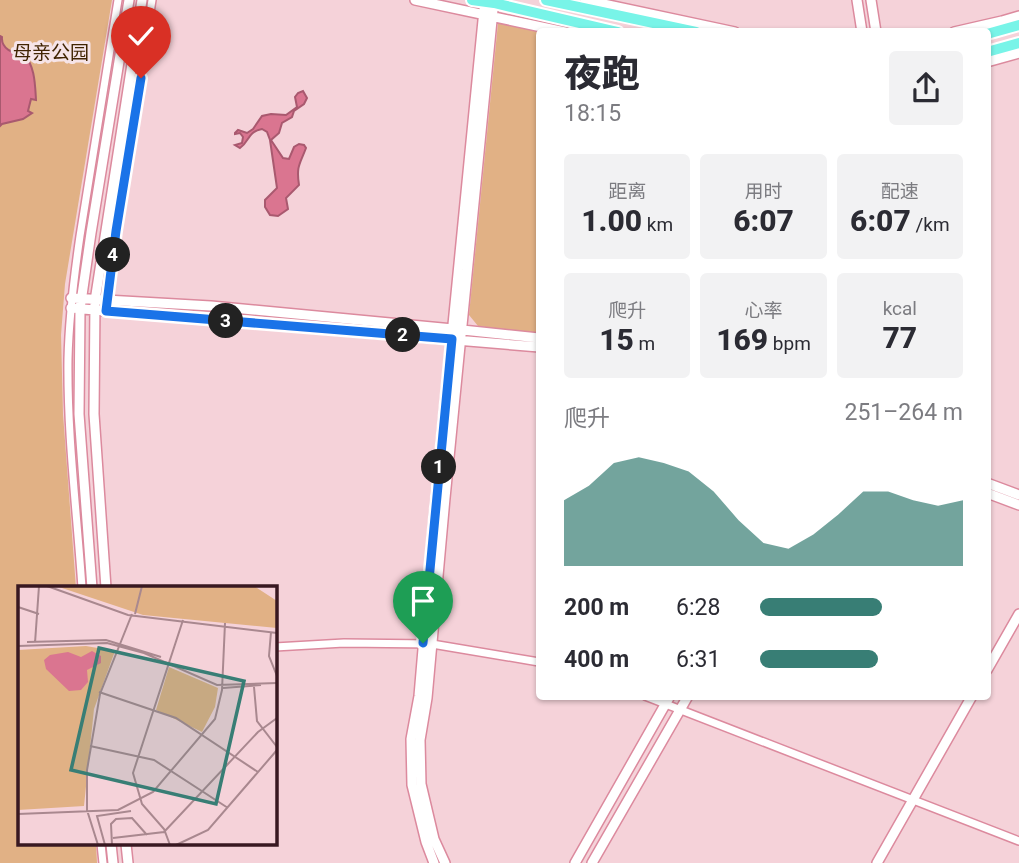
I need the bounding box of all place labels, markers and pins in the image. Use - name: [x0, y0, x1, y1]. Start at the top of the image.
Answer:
- pin: [111, 6, 171, 78]
- pin: 4: [96, 238, 130, 272]
- pin: 3: [208, 304, 244, 338]
- pin: 2: [386, 318, 420, 352]
- pin: 1: [422, 449, 457, 484]
- pin: [393, 571, 453, 643]

